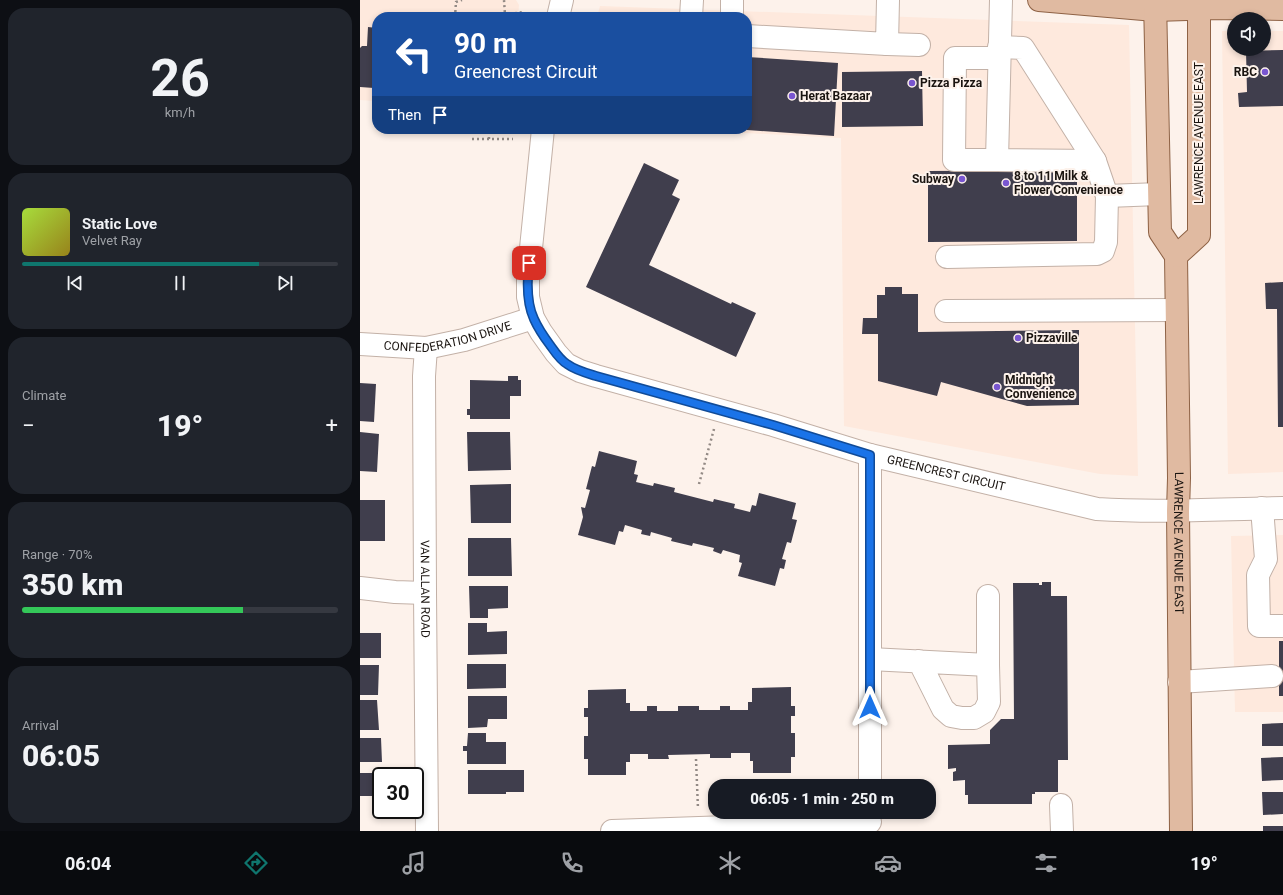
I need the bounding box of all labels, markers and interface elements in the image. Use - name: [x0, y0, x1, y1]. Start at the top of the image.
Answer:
- map controls: [1227, 12, 1271, 56]
- button: sound: [1227, 12, 1271, 56]
- text: 90 m: [454, 27, 517, 60]
- icon: left: [388, 28, 440, 80]
- text: 26: [150, 48, 210, 109]
- text: Greencrest Circuit: [454, 61, 597, 82]
- street label: LAWRENCE AVENUE EAST: [1192, 62, 1206, 204]
- place label: RBC: [1234, 65, 1257, 79]
- marker: RBC: [1260, 67, 1270, 77]
- place label: Pizza Pizza: [920, 76, 983, 90]
- marker: Pizza Pizza: [907, 78, 917, 88]
- place label: Herat Bazaar: [800, 89, 871, 103]
- marker: Herat Bazaar: [787, 91, 797, 101]
- icon: arrive: [429, 104, 451, 126]
- text: km/h: [165, 105, 195, 120]
- text: Then: [388, 106, 421, 124]
- place label: 8 to 11 Milk & Flower Convenience: [1014, 169, 1123, 197]
- place label: Subway: [912, 172, 955, 186]
- marker: Subway: [957, 174, 967, 184]
- marker: 8 to 11 Milk & Flower Convenience: [1001, 178, 1011, 188]
- text: Static Love: [82, 215, 157, 233]
- text: Velvet Ray: [82, 233, 142, 248]
- pin: [512, 246, 546, 280]
- icon: arrive: [518, 252, 540, 274]
- icon: previous: [64, 272, 86, 294]
- icon: pause: [169, 272, 191, 294]
- icon: next: [274, 272, 296, 294]
- street label: CONFEDERATION DRIVE: [383, 318, 513, 355]
- place label: Pizzaville: [1026, 331, 1078, 345]
- marker: Pizzaville: [1013, 333, 1023, 343]
- place label: Midnight Convenience: [1005, 373, 1075, 401]
- marker: Midnight Convenience: [992, 382, 1002, 392]
- text: Climate: [22, 388, 66, 403]
- text: 19°: [157, 408, 203, 443]
- text: −: [22, 413, 35, 438]
- text: +: [326, 413, 338, 438]
- street label: GREENCREST CIRCUIT: [886, 452, 1007, 494]
- street label: LAWRENCE AVENUE EAST: [1171, 472, 1186, 614]
- street label: VAN ALLAN ROAD: [418, 540, 432, 638]
- text: Range · 70%: [22, 547, 92, 562]
- text: 350 km: [22, 567, 124, 602]
- position arrow: [849, 686, 891, 728]
- text: Arrival: [22, 718, 59, 733]
- text: 06:05: [22, 738, 100, 773]
- speed limit sign: 30: [372, 767, 424, 819]
- text: 06:05 · 1 min · 250 m: [750, 790, 894, 808]
- icon: directions: [242, 849, 270, 877]
- icon: music: [400, 849, 428, 877]
- icon: phone: [558, 849, 586, 877]
- icon: climate: [716, 849, 744, 877]
- icon: car: [874, 849, 902, 877]
- icon: filters: [1032, 849, 1060, 877]
- text: 06:04: [65, 853, 111, 874]
- text: 19°: [1190, 853, 1218, 874]

